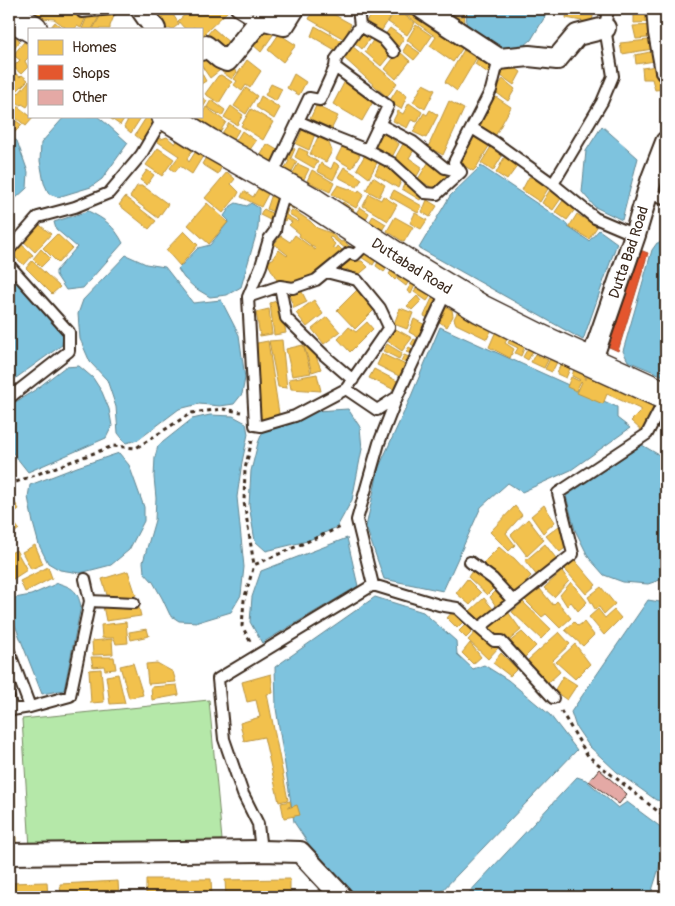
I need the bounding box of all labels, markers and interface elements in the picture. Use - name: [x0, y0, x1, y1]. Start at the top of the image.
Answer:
- legend: [28, 28, 202, 118]
- text: Homes: [72, 38, 117, 57]
- text: Shops: [72, 64, 110, 83]
- text: Other: [72, 88, 108, 107]
- street label: Dutta Bad Road: [604, 204, 653, 301]
- street label: Duttabad Road: [368, 234, 456, 299]

